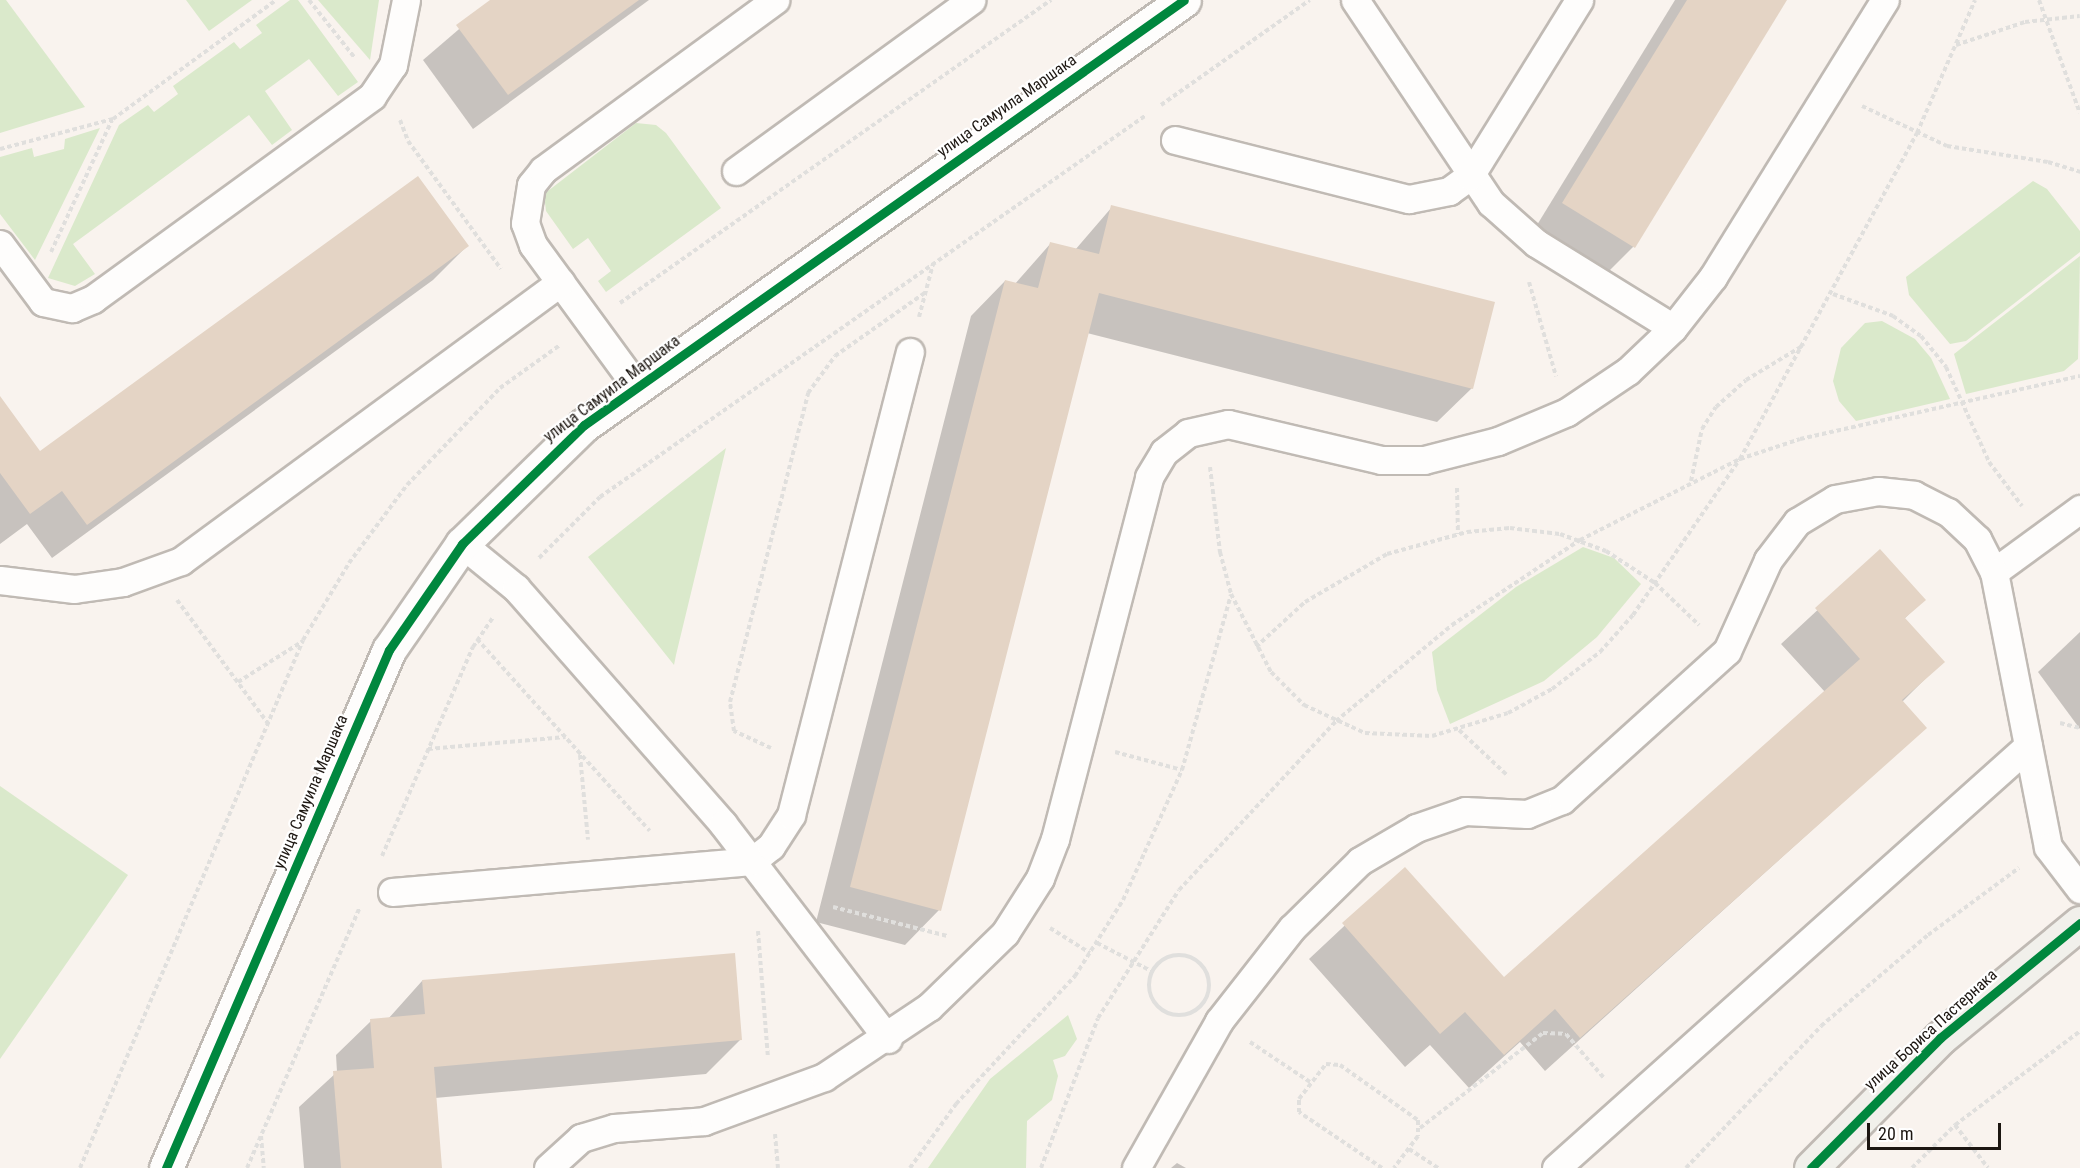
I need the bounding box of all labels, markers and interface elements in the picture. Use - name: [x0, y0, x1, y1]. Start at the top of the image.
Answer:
- street label: улица Самуила Маршака: [934, 51, 1080, 161]
- street label: улица Самуила Маршака: [540, 331, 684, 447]
- street label: улица Самуила Маршака: [270, 712, 352, 872]
- street label: улица Бориса Пастернака: [1861, 965, 2001, 1095]
- scale bar: [1870, 1111, 2004, 1149]
- text: 20 m: [1878, 1123, 1913, 1144]

